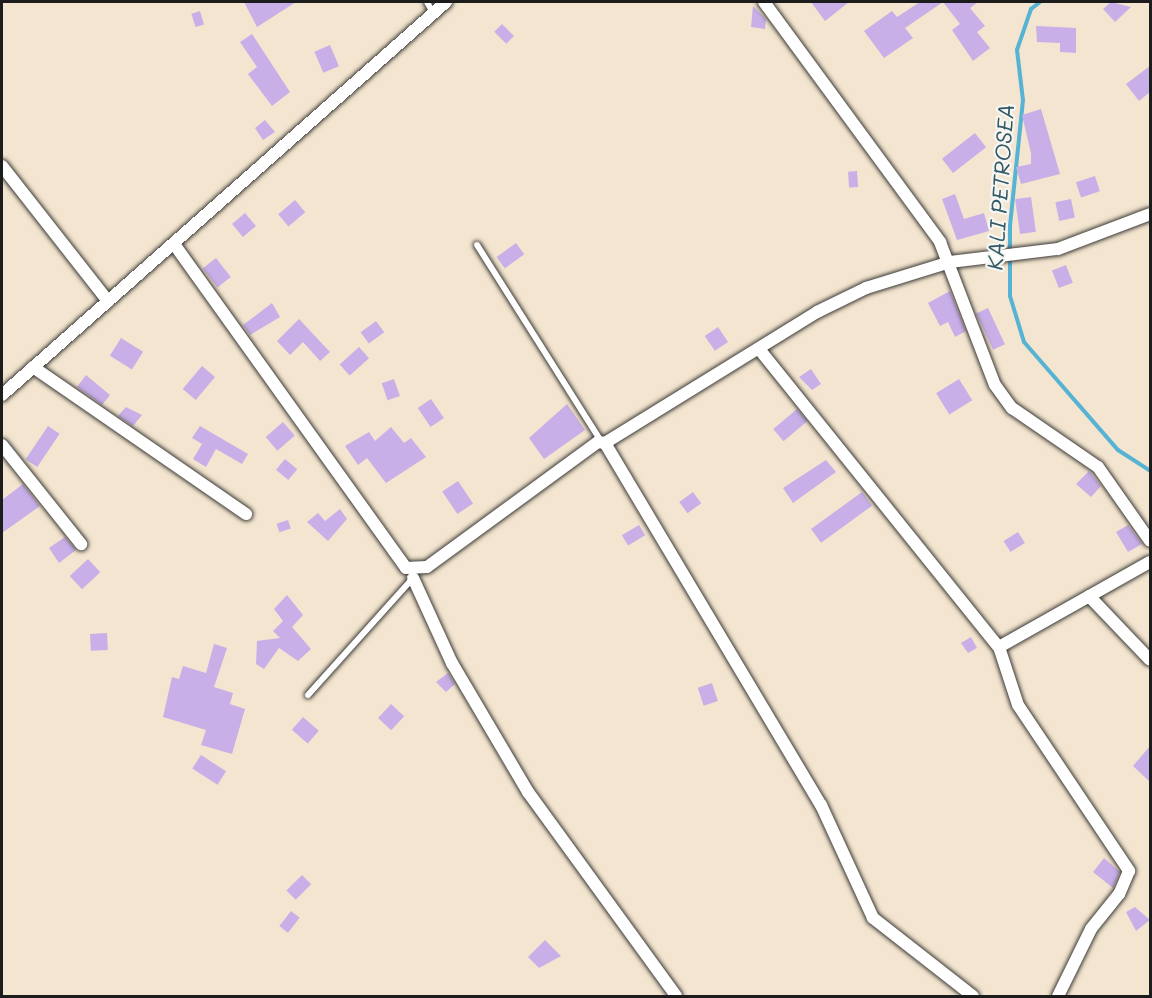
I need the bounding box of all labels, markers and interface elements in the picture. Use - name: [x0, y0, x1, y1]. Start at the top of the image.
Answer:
- water label: KALI PETROSEA: [981, 103, 1019, 271]

